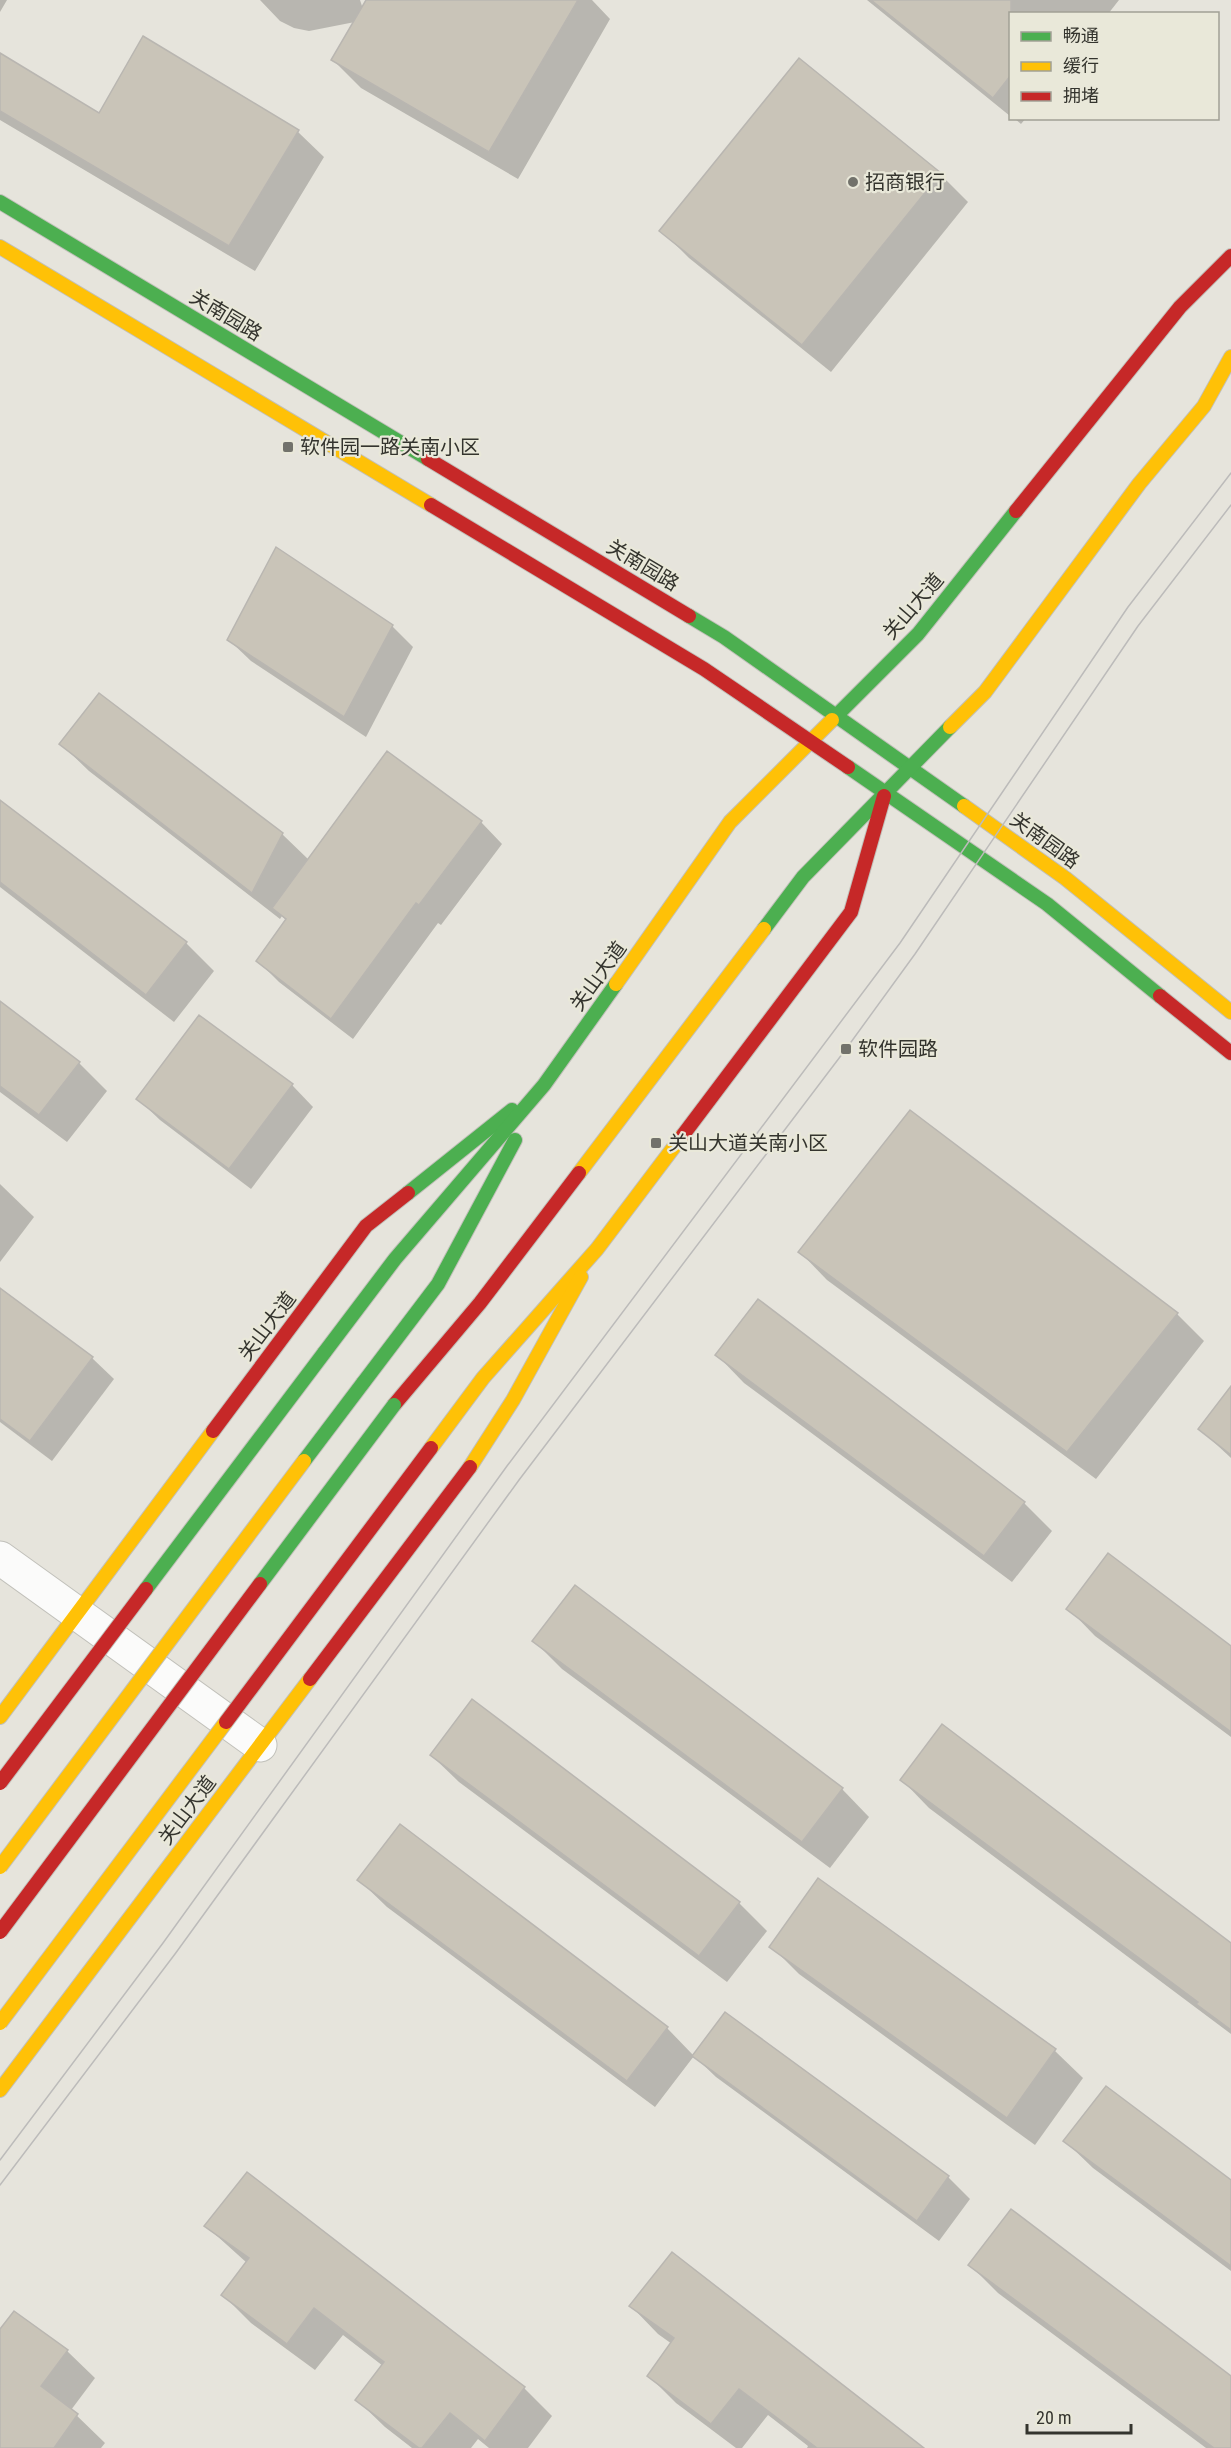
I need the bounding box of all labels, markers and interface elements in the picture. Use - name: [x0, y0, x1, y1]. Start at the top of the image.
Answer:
- legend: [1009, 12, 1219, 120]
- text: 畅通: [1063, 25, 1099, 46]
- text: 缓行: [1063, 55, 1099, 76]
- text: 拥堵: [1063, 85, 1099, 106]
- place label: 招商银行: [865, 170, 945, 194]
- marker: 招商银行: [846, 175, 860, 189]
- street label: 关南园路: [186, 284, 266, 346]
- place label: 软件园一路关南小区: [300, 435, 480, 459]
- marker: 软件园一路关南小区: [281, 440, 295, 454]
- street label: 关南园路: [603, 534, 683, 596]
- street label: 关山大道: [878, 568, 948, 644]
- street label: 关南园路: [1006, 807, 1084, 873]
- street label: 关山大道: [565, 937, 631, 1015]
- place label: 软件园路: [858, 1037, 938, 1061]
- marker: 软件园路: [839, 1042, 853, 1056]
- place label: 关山大道关南小区: [668, 1131, 828, 1155]
- marker: 关山大道关南小区: [649, 1136, 663, 1150]
- street label: 关山大道: [233, 1287, 301, 1365]
- street label: 关山大道: [153, 1771, 221, 1849]
- scale bar: [1027, 2397, 1130, 2435]
- text: 20 m: [1036, 2407, 1071, 2428]

